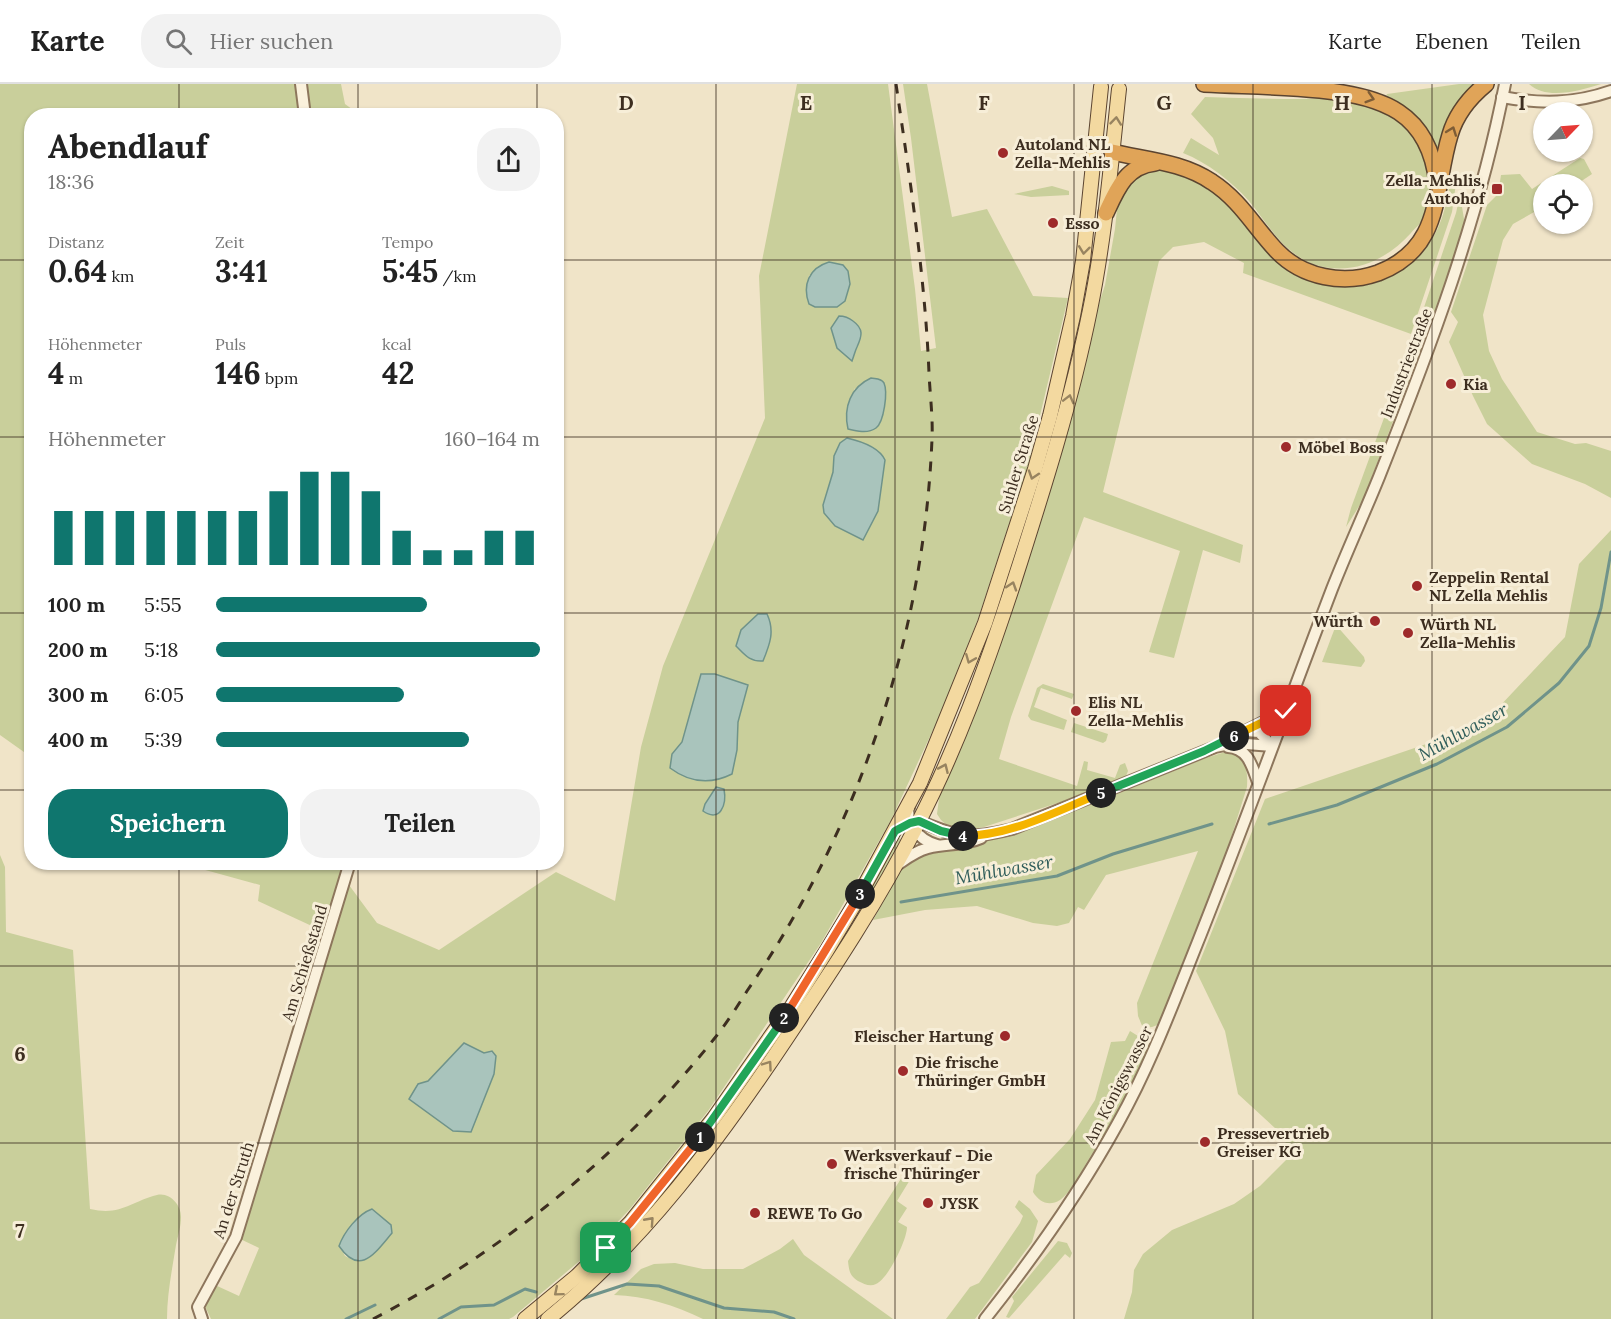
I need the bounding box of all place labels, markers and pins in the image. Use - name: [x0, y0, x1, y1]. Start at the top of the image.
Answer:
- place label: Autoland NL Zella-Mehlis: [1015, 134, 1111, 172]
- marker: Autoland NL Zella-Mehlis: [996, 146, 1010, 160]
- place label: Zella-Mehlis, Autohof: [1386, 170, 1486, 208]
- marker: Zella-Mehlis, Autohof: [1490, 182, 1504, 196]
- place label: Esso: [1065, 213, 1099, 233]
- marker: Esso: [1046, 216, 1060, 230]
- place label: Kia: [1463, 374, 1489, 394]
- marker: Kia: [1444, 377, 1458, 391]
- place label: Möbel Boss: [1298, 437, 1385, 457]
- marker: Möbel Boss: [1279, 440, 1293, 454]
- place label: Zeppelin Rental NL Zella Mehlis: [1429, 567, 1549, 605]
- marker: Zeppelin Rental NL Zella Mehlis: [1410, 579, 1424, 593]
- place label: Würth: [1313, 611, 1363, 631]
- marker: Würth: [1368, 614, 1382, 628]
- place label: Würth NL Zella-Mehlis: [1420, 614, 1516, 652]
- marker: Würth NL Zella-Mehlis: [1401, 626, 1415, 640]
- pin: [1260, 685, 1311, 736]
- place label: Elis NL Zella-Mehlis: [1088, 692, 1184, 730]
- marker: Elis NL Zella-Mehlis: [1069, 704, 1083, 718]
- pin: 6: [1219, 721, 1249, 751]
- pin: 5: [1086, 778, 1116, 808]
- pin: 4: [948, 821, 978, 851]
- pin: 3: [845, 879, 875, 909]
- pin: 2: [769, 1003, 799, 1033]
- place label: Fleischer Hartung: [854, 1026, 994, 1046]
- marker: Fleischer Hartung: [998, 1029, 1012, 1043]
- place label: Die frische Thüringer GmbH: [915, 1052, 1046, 1090]
- marker: Die frische Thüringer GmbH: [896, 1064, 910, 1078]
- pin: 1: [685, 1122, 715, 1152]
- place label: Pressevertrieb Greiser KG: [1217, 1123, 1330, 1161]
- marker: Pressevertrieb Greiser KG: [1198, 1135, 1212, 1149]
- place label: Werksverkauf - Die frische Thüringer: [844, 1145, 993, 1183]
- marker: Werksverkauf - Die frische Thüringer: [825, 1157, 839, 1171]
- place label: JYSK: [940, 1193, 979, 1213]
- marker: JYSK: [921, 1196, 935, 1210]
- place label: REWE To Go: [767, 1203, 862, 1223]
- marker: REWE To Go: [748, 1206, 762, 1220]
- pin: [580, 1222, 631, 1273]

